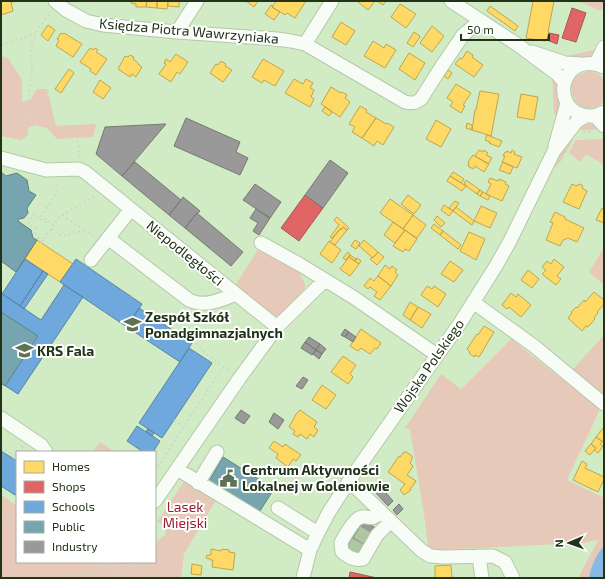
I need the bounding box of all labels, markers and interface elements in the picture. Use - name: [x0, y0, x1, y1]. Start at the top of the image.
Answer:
- street label: Księdza Piotra Wawrzyniaka: [99, 14, 280, 47]
- scale bar: [461, 16, 549, 42]
- text: 50 m: [467, 22, 494, 36]
- street label: Niepodległości: [143, 216, 227, 289]
- place label: Zespół Szkół Ponadgimnazjalnych: [145, 308, 283, 341]
- school or university icon: Zespół Szkół Ponadgimnazjalnych: [122, 315, 142, 335]
- street label: Wojska Polskiego: [390, 315, 467, 416]
- school or university icon: KRS Fala: [14, 341, 34, 361]
- place label: KRS Fala: [37, 342, 94, 359]
- legend: [16, 451, 156, 563]
- text: Homes: [52, 459, 90, 473]
- place label: Centrum Aktywności Lokalnej w Goleniowie: [242, 461, 390, 494]
- public building icon: Centrum Aktywności Lokalnej w Goleniowie: [219, 468, 239, 488]
- text: Shops: [52, 479, 86, 493]
- park label: Lasek Miejski: [163, 498, 207, 531]
- text: Schools: [52, 499, 95, 513]
- text: Public: [52, 519, 85, 533]
- north arrow: [549, 523, 589, 563]
- text: Industry: [52, 539, 98, 553]
- text: N: [552, 539, 565, 548]

